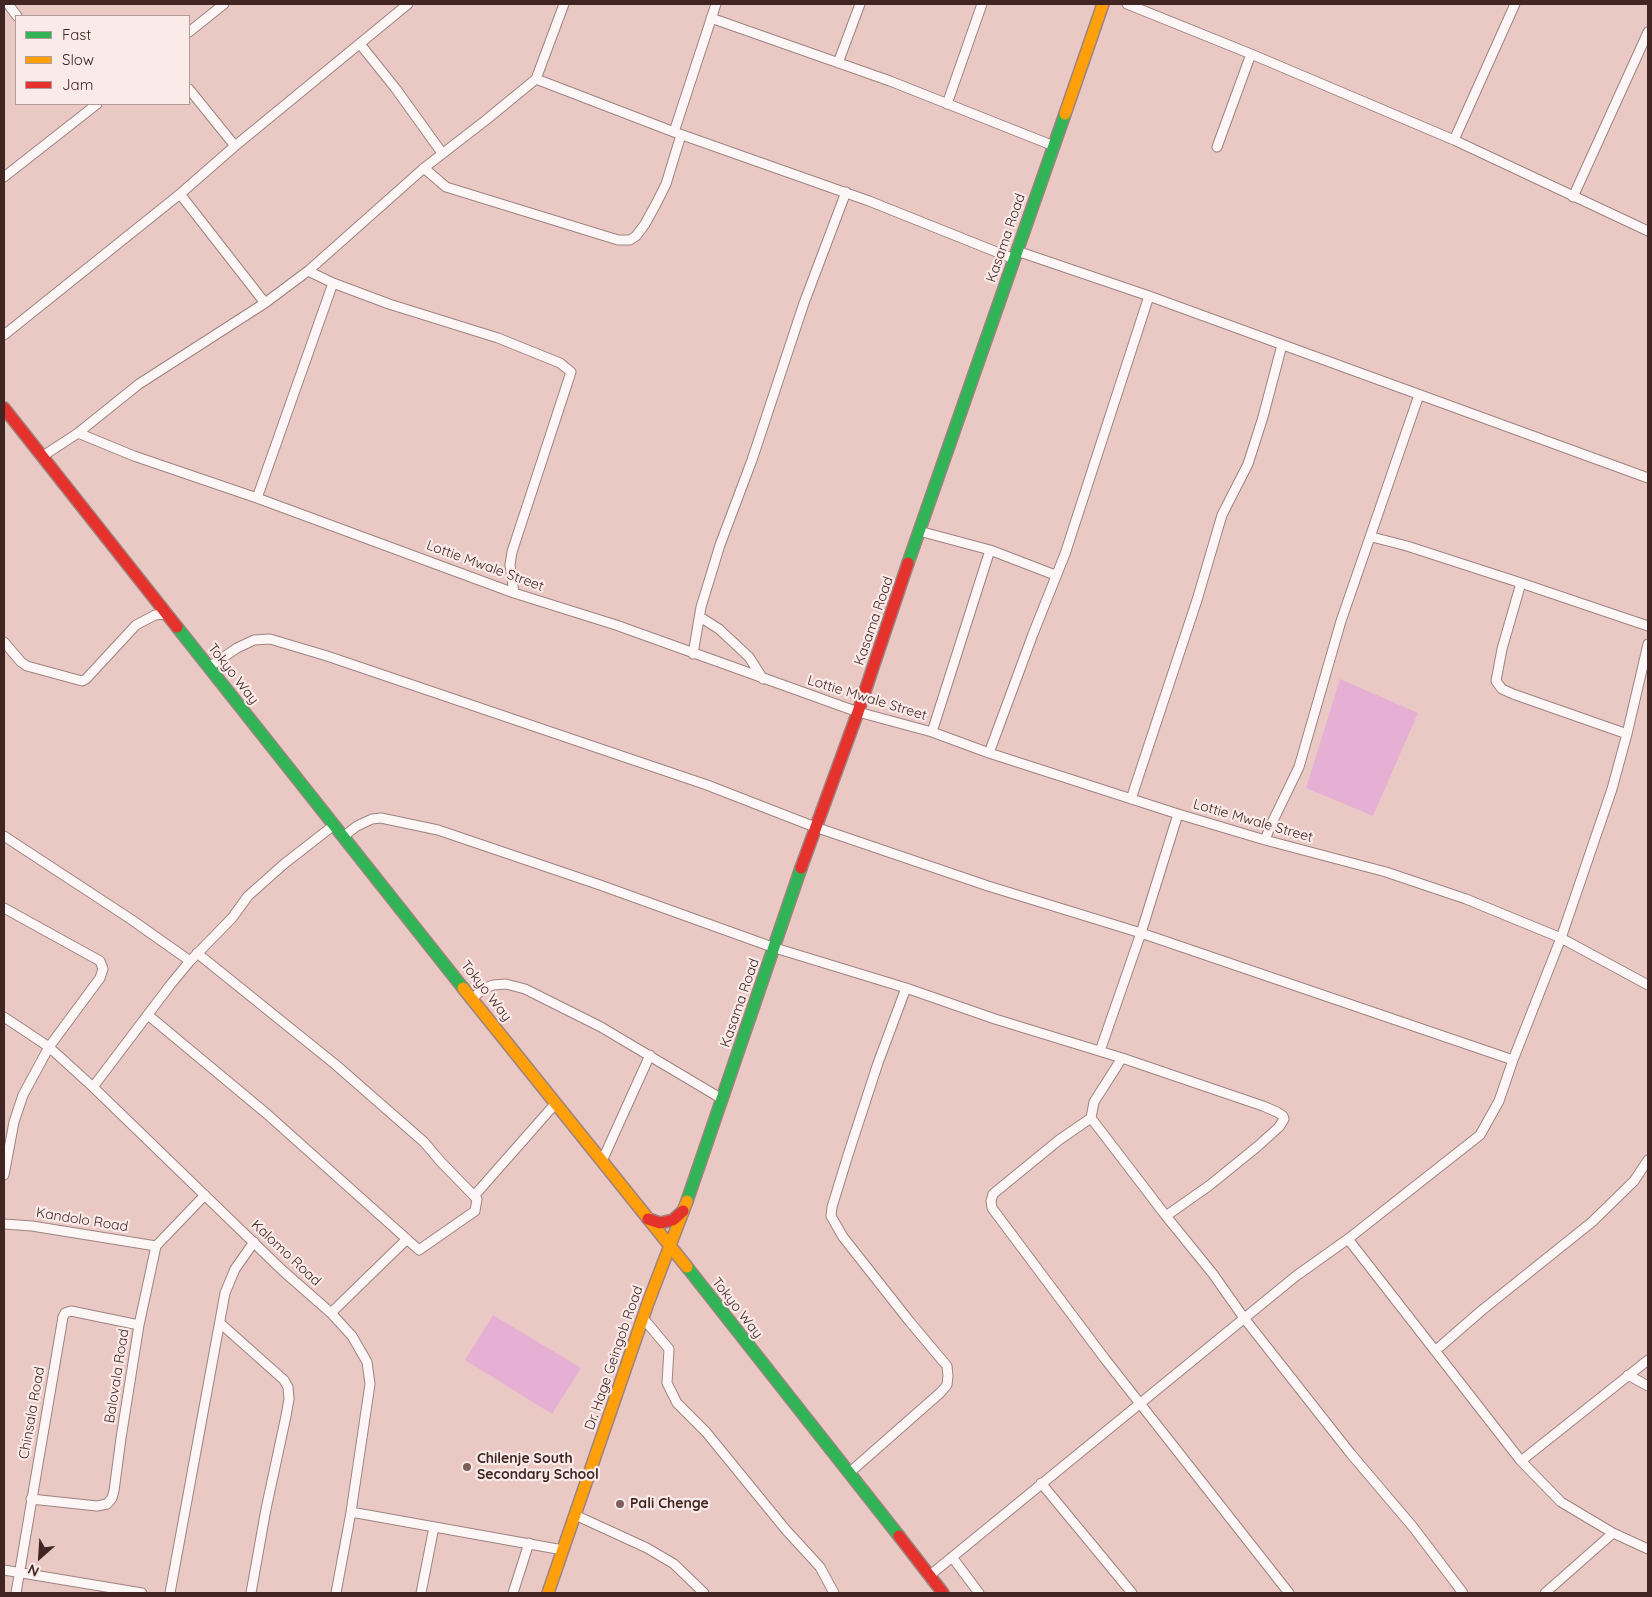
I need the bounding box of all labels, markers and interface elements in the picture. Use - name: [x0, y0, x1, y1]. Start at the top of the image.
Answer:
- legend: [15, 15, 190, 105]
- text: Fast: [62, 25, 91, 44]
- text: Slow: [62, 50, 94, 69]
- text: Jam: [62, 75, 93, 94]
- street label: Kasama Road: [983, 191, 1029, 285]
- street label: Lottie Mwale Street: [424, 537, 546, 595]
- street label: Kasama Road: [851, 574, 897, 668]
- street label: Tokyo Way: [204, 640, 262, 708]
- street label: Lottie Mwale Street: [805, 672, 929, 724]
- street label: Lottie Mwale Street: [1191, 796, 1315, 846]
- street label: Kasama Road: [717, 956, 763, 1050]
- street label: Tokyo Way: [457, 957, 515, 1025]
- street label: Kandolo Road: [35, 1204, 129, 1236]
- street label: Kalomo Road: [248, 1216, 324, 1290]
- street label: Tokyo Way: [708, 1274, 766, 1342]
- street label: Dr. Hage Geingob Road: [581, 1284, 647, 1432]
- street label: Balovala Road: [101, 1328, 133, 1424]
- street label: Chinsala Road: [16, 1365, 48, 1461]
- place label: Chilenje South Secondary School: [477, 1451, 599, 1484]
- marker: Chilenje South Secondary School: [461, 1461, 473, 1473]
- place label: Pali Chenge: [630, 1496, 709, 1512]
- marker: Pali Chenge: [614, 1498, 626, 1510]
- north arrow: [15, 1532, 65, 1582]
- text: N: [25, 1560, 42, 1581]

